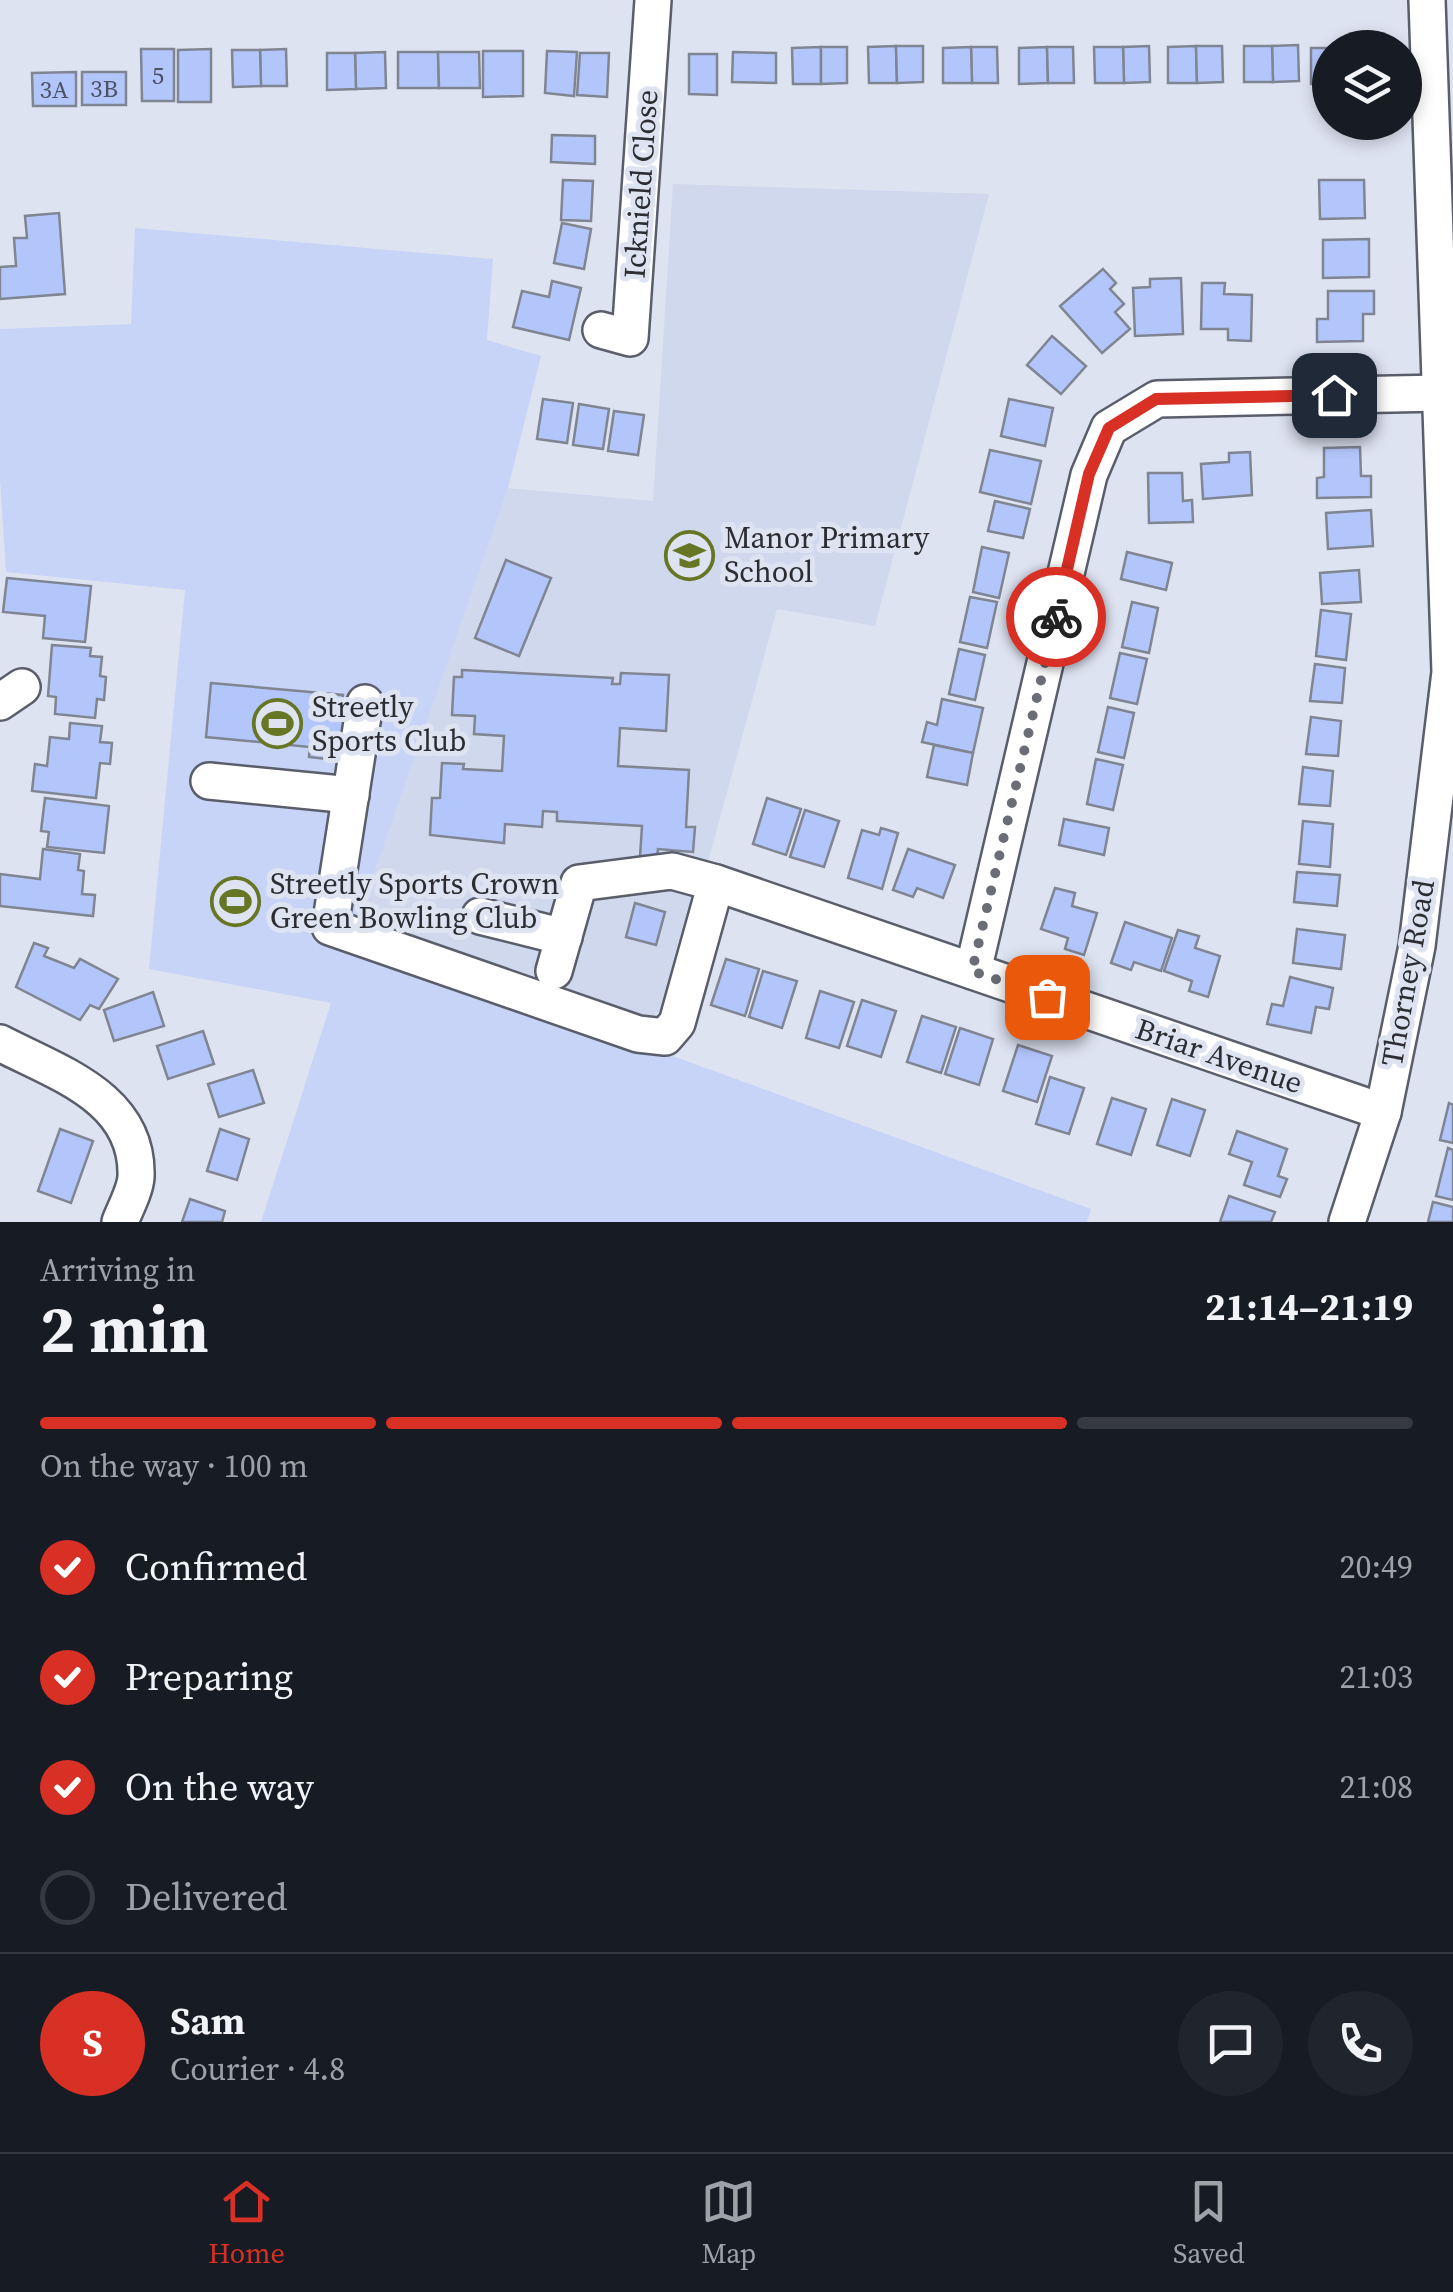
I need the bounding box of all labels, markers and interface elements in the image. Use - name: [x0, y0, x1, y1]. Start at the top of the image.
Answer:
- map controls: [1312, 30, 1422, 140]
- button: layers: [1312, 30, 1422, 140]
- house number: 5: [152, 58, 164, 92]
- house number: 3B: [90, 71, 118, 105]
- house number: 3A: [39, 72, 69, 106]
- street label: Icknield Close: [613, 88, 668, 280]
- pin: [1292, 353, 1377, 438]
- icon: home: [1307, 368, 1362, 423]
- place label: Manor Primary School: [724, 517, 930, 592]
- school or university icon: Manor Primary School: [663, 529, 715, 581]
- courier: [1006, 567, 1106, 667]
- icon: bike: [1029, 590, 1084, 645]
- place label: Streetly Sports Club: [312, 686, 466, 761]
- sports icon: Streetly Sports Club: [251, 698, 303, 750]
- place label: Streetly Sports Crown Green Bowling Club: [270, 863, 559, 938]
- sports icon: Streetly Sports Crown Green Bowling Club: [209, 875, 261, 927]
- street label: Thorney Road: [1371, 876, 1444, 1069]
- pin: [1005, 955, 1090, 1040]
- icon: bag: [1020, 970, 1075, 1025]
- street label: Briar Avenue: [1130, 1008, 1308, 1103]
- text: Arriving in: [40, 1248, 195, 1292]
- text: 21:14–21:19: [1205, 1281, 1413, 1333]
- text: 2 min: [40, 1285, 209, 1374]
- text: On the way · 100 m: [40, 1444, 308, 1488]
- icon: check: [40, 1540, 95, 1595]
- text: Confirmed: [125, 1541, 307, 1593]
- text: 20:49: [1339, 1545, 1413, 1589]
- icon: check: [40, 1650, 95, 1705]
- text: Preparing: [125, 1651, 293, 1703]
- text: 21:03: [1339, 1655, 1413, 1699]
- icon: check: [40, 1760, 95, 1815]
- text: On the way: [125, 1761, 314, 1813]
- text: 21:08: [1339, 1765, 1413, 1809]
- text: Delivered: [125, 1871, 288, 1923]
- button: chat: [1178, 1991, 1283, 2096]
- button: phone: [1308, 1991, 1413, 2096]
- text: Sam: [170, 1995, 245, 2047]
- text: S: [82, 2017, 103, 2069]
- text: Courier · 4.8: [170, 2047, 345, 2091]
- tab: Home: [208, 2174, 285, 2272]
- tab: Map: [701, 2174, 756, 2272]
- tab: Saved: [1173, 2174, 1245, 2272]

